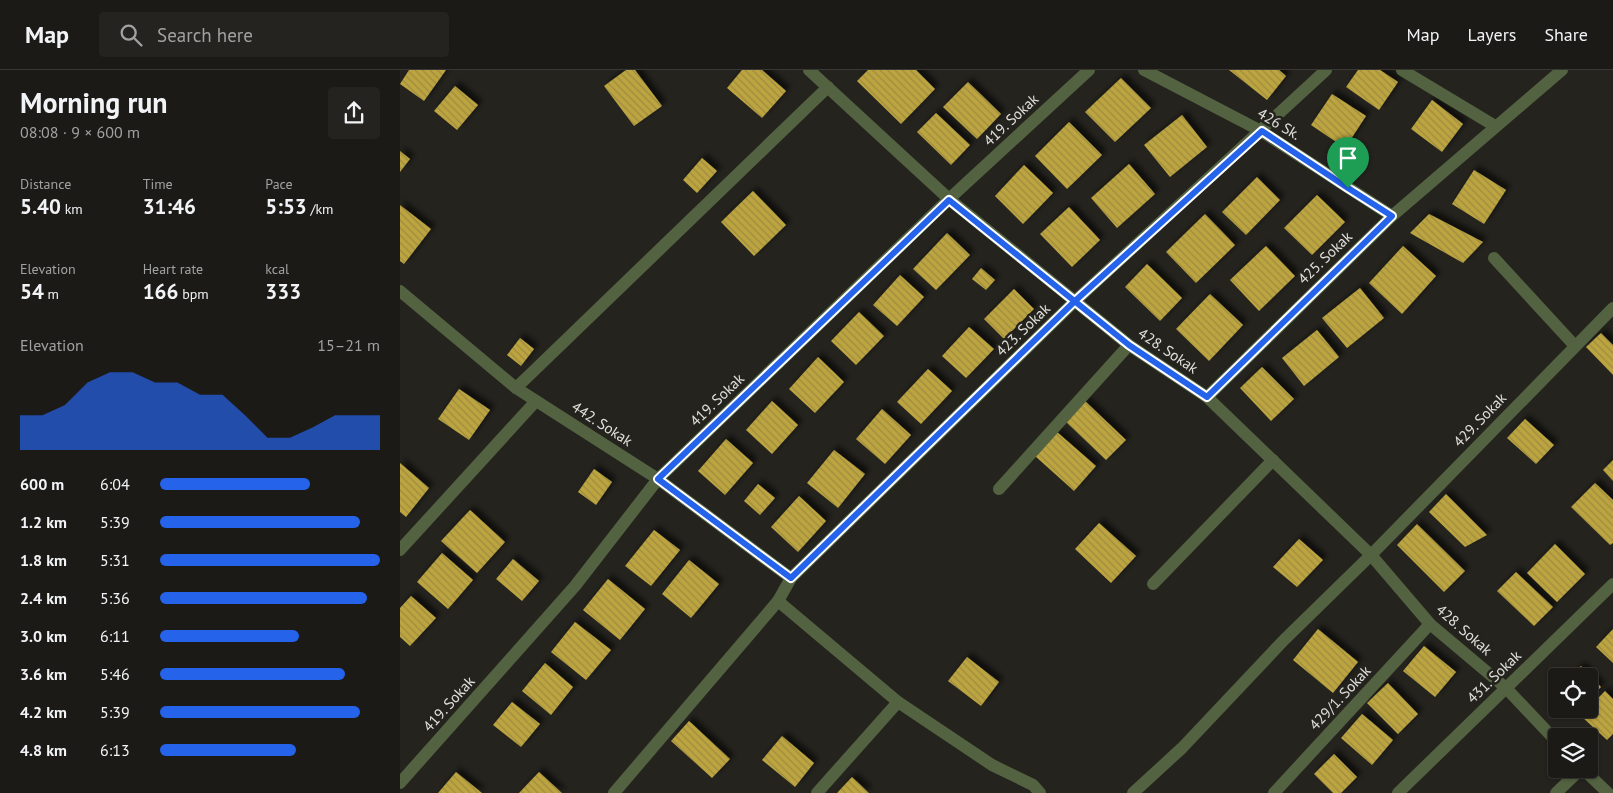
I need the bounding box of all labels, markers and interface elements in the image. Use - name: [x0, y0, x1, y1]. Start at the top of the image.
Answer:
- search box: [99, 12, 449, 57]
- text: Map: [25, 19, 69, 50]
- icon: search: [117, 21, 145, 49]
- text: Search here: [157, 23, 253, 47]
- text: Map: [1407, 23, 1439, 46]
- text: Layers: [1467, 23, 1516, 46]
- text: Share: [1544, 23, 1588, 46]
- text: Morning run: [20, 84, 168, 121]
- button: share: [328, 87, 380, 139]
- street label: 419. Sokak: [979, 89, 1043, 150]
- street label: 426 Sk.: [1254, 103, 1304, 144]
- text: 08:08 · 9 × 600 m: [20, 122, 140, 142]
- pin: [1327, 137, 1369, 188]
- icon: arrive: [1334, 144, 1362, 172]
- text: Distance: [20, 175, 71, 193]
- text: Time: [143, 175, 173, 193]
- text: Pace: [265, 175, 293, 193]
- text: 5.40: [20, 193, 61, 220]
- text: 31:46: [143, 193, 196, 220]
- text: 5:53: [265, 193, 307, 220]
- text: km: [61, 200, 83, 218]
- text: /km: [307, 200, 333, 218]
- street label: 425. Sokak: [1293, 226, 1356, 288]
- text: Elevation: [20, 260, 76, 278]
- text: Heart rate: [143, 260, 203, 278]
- text: kcal: [265, 260, 289, 278]
- text: 54: [20, 278, 44, 305]
- text: 166: [143, 278, 178, 305]
- text: 333: [265, 278, 301, 305]
- text: m: [44, 285, 59, 303]
- text: bpm: [178, 285, 209, 303]
- street label: 423. Sokak: [991, 298, 1054, 360]
- street label: 428. Sokak: [1135, 324, 1203, 378]
- text: Elevation: [20, 335, 84, 355]
- text: 15–21 m: [317, 335, 380, 355]
- street label: 419. Sokak: [685, 368, 748, 430]
- street label: 429. Sokak: [1449, 388, 1511, 451]
- street label: 442. Sokak: [568, 397, 637, 451]
- text: 600 m: [20, 474, 64, 494]
- text: 6:04: [100, 474, 130, 494]
- text: 1.2 km: [20, 512, 67, 532]
- text: 5:39: [100, 512, 130, 532]
- text: 1.8 km: [20, 550, 67, 570]
- text: 5:31: [100, 550, 130, 570]
- text: 2.4 km: [20, 588, 67, 608]
- text: 5:36: [100, 588, 130, 608]
- street label: 428. Sokak: [1432, 600, 1497, 660]
- text: 3.0 km: [20, 626, 67, 646]
- text: 6:11: [100, 626, 130, 646]
- street label: 431. Sokak: [1462, 645, 1525, 707]
- street label: 429/1. Sokak: [1305, 661, 1375, 734]
- text: 3.6 km: [20, 664, 67, 684]
- text: 5:46: [100, 664, 130, 684]
- map controls: [1548, 668, 1598, 778]
- button: locate: [1548, 668, 1598, 718]
- street label: 419. Sokak: [419, 671, 479, 735]
- text: 4.2 km: [20, 702, 67, 722]
- text: 5:39: [100, 702, 130, 722]
- button: layers: [1548, 728, 1598, 778]
- text: 4.8 km: [20, 740, 67, 760]
- text: 6:13: [100, 740, 130, 760]

